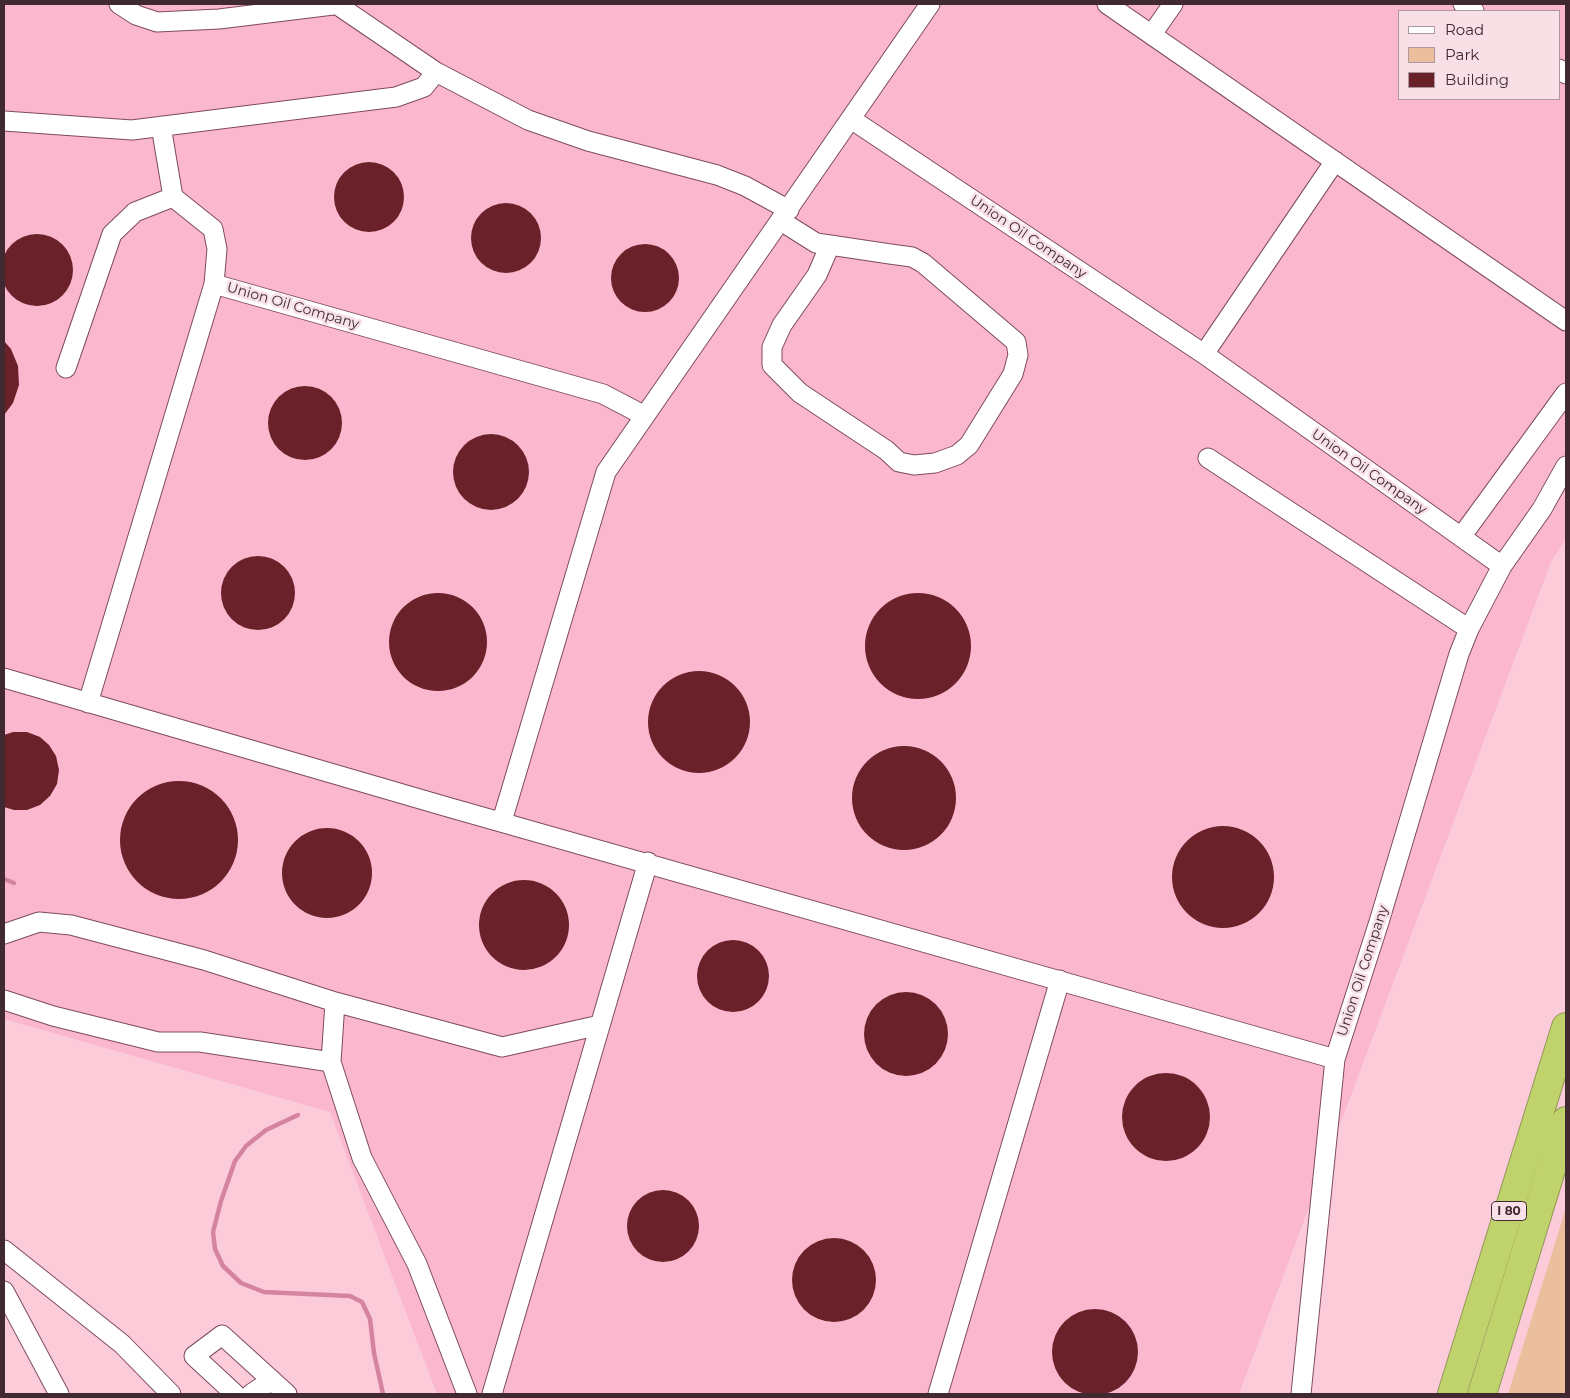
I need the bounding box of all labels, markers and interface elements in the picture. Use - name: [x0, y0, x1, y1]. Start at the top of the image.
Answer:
- legend: [1398, 10, 1560, 100]
- text: Road: [1445, 20, 1484, 39]
- text: Park: [1445, 45, 1479, 64]
- text: Building: [1445, 70, 1509, 89]
- street label: Union Oil Company: [967, 192, 1089, 282]
- street label: Union Oil Company: [225, 279, 361, 333]
- street label: Union Oil Company: [1308, 426, 1430, 518]
- street label: Union Oil Company: [1334, 903, 1392, 1039]
- road number: I 80: [1492, 1202, 1526, 1220]

